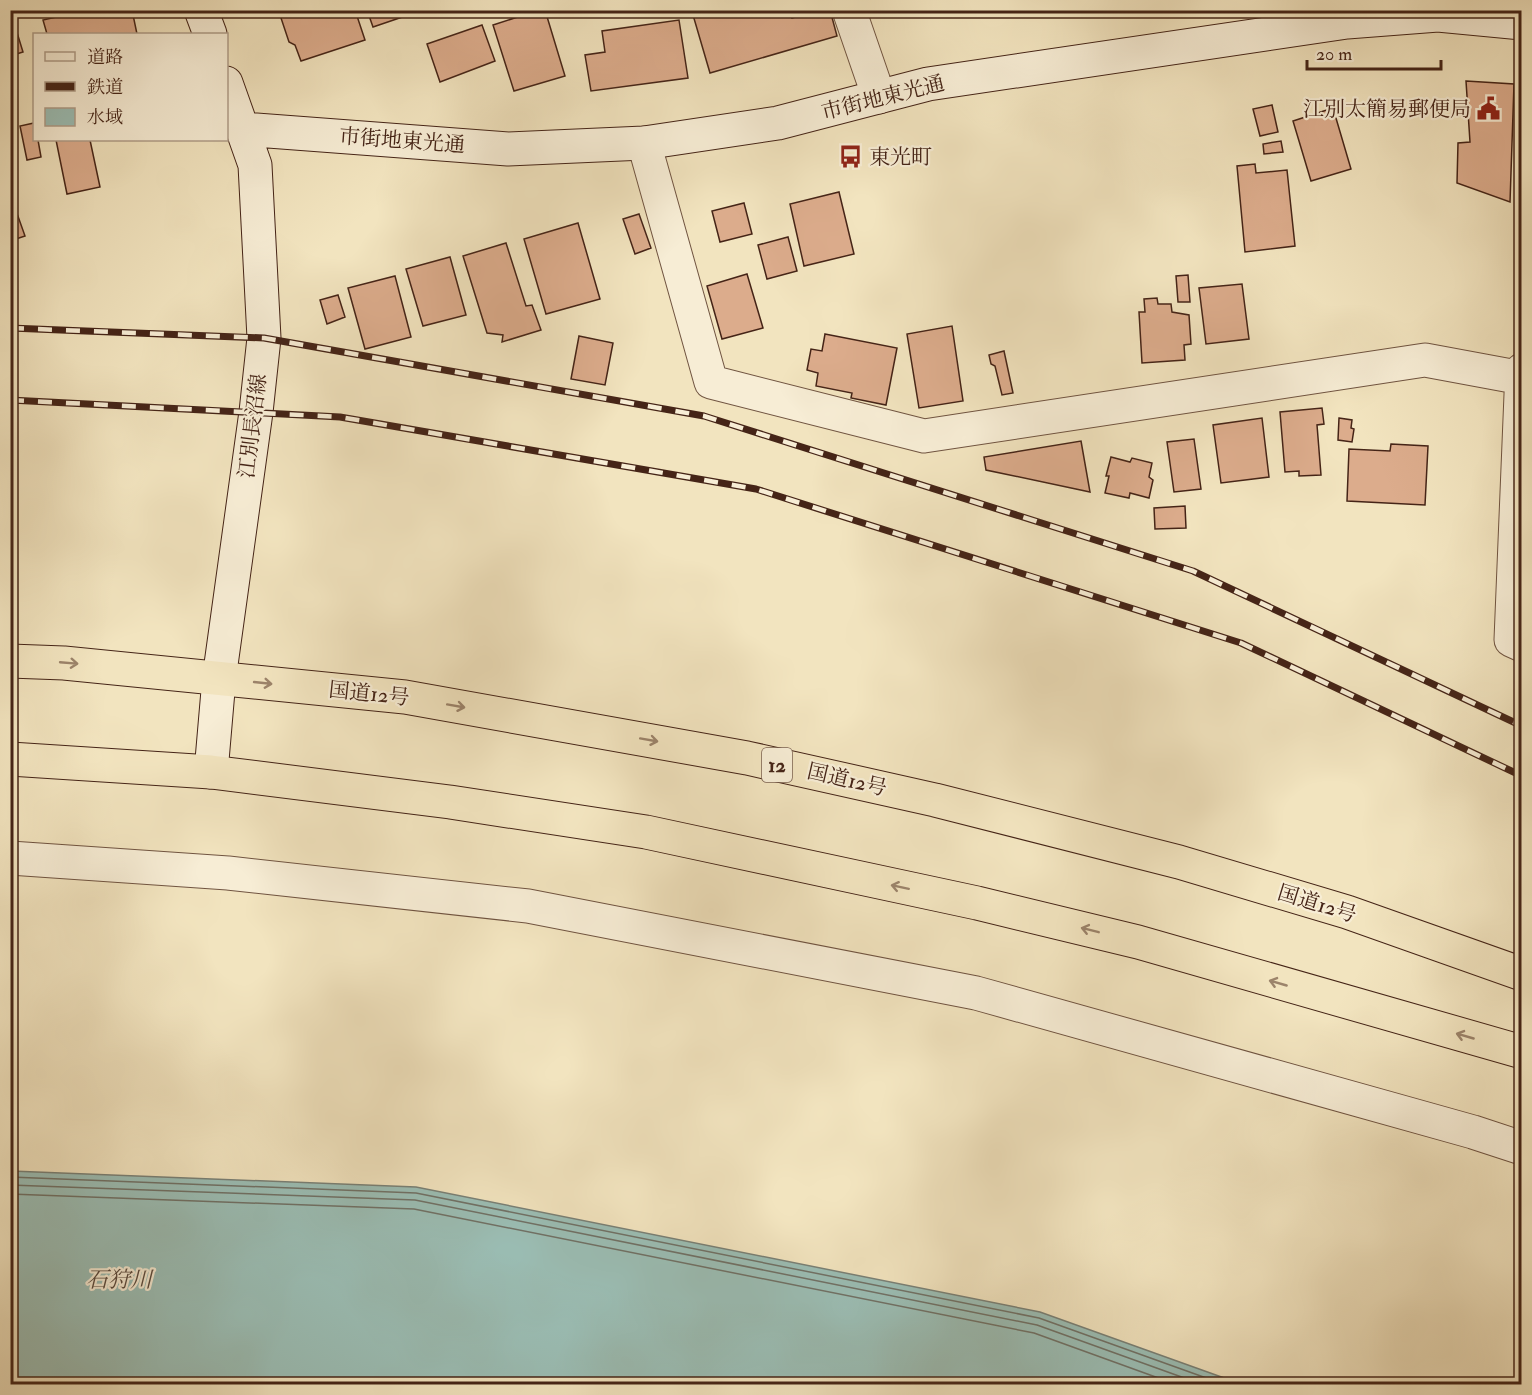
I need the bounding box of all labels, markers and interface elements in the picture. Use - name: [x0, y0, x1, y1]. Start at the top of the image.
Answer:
- legend: [33, 33, 228, 141]
- scale bar: [1307, 33, 1440, 71]
- text: 20 m: [1316, 43, 1352, 66]
- text: 道路: [87, 46, 123, 69]
- street label: 市街地東光通: [819, 70, 947, 126]
- text: 鉄道: [87, 76, 123, 99]
- place label: 江別太簡易郵便局: [1303, 96, 1471, 123]
- public building icon: 江別太簡易郵便局: [1476, 96, 1502, 122]
- text: 水域: [87, 106, 123, 129]
- street label: 市街地東光通: [338, 123, 466, 159]
- bus stop icon: 東光町: [838, 144, 864, 170]
- place label: 東光町: [869, 144, 932, 171]
- street label: 江別長沼線: [233, 372, 273, 480]
- one-way arrow: [58, 658, 78, 669]
- street label: 国道12号: [327, 676, 411, 712]
- one-way arrow: [253, 678, 272, 689]
- one-way arrow: [446, 701, 466, 712]
- one-way arrow: [638, 735, 658, 746]
- road number: 12: [762, 748, 792, 782]
- street label: 国道12号: [804, 758, 890, 802]
- street label: 国道12号: [1274, 879, 1360, 929]
- one-way arrow: [891, 881, 910, 892]
- one-way arrow: [1081, 924, 1100, 936]
- one-way arrow: [1268, 977, 1287, 988]
- one-way arrow: [1456, 1030, 1475, 1041]
- water label: 石狩川: [86, 1266, 154, 1294]

